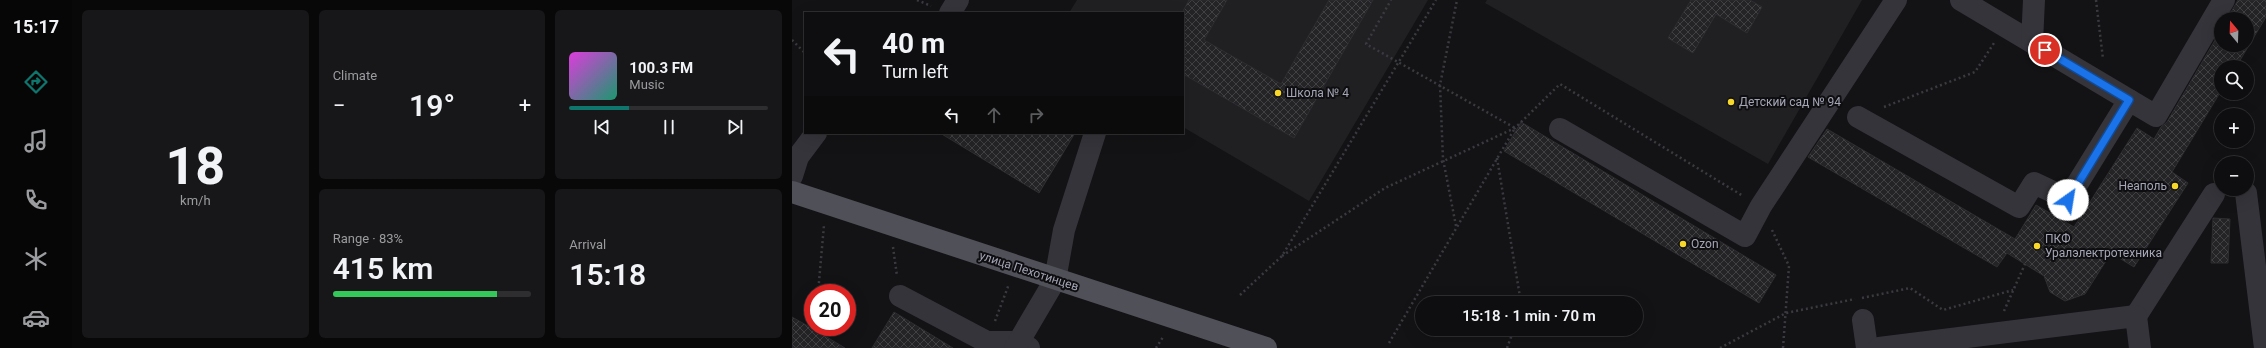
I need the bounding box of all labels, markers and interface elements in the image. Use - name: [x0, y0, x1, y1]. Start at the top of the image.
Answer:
- north arrow: [2214, 12, 2254, 52]
- map controls: [2214, 12, 2254, 196]
- text: 15:17: [13, 16, 59, 37]
- text: 40 m: [882, 27, 945, 60]
- icon: left: [816, 28, 868, 80]
- pin: [2028, 33, 2062, 67]
- icon: arrive: [2034, 39, 2056, 61]
- text: 100.3 FM: [629, 59, 693, 77]
- button: search: [2214, 60, 2254, 100]
- text: Turn left: [882, 61, 948, 82]
- icon: directions: [22, 68, 50, 96]
- text: Climate: [333, 68, 377, 83]
- text: Music: [629, 77, 665, 92]
- place label: Школа № 4: [1286, 86, 1349, 100]
- text: 19°: [409, 88, 455, 123]
- marker: Школа № 4: [1273, 88, 1283, 98]
- text: −: [333, 93, 345, 118]
- text: +: [519, 93, 531, 118]
- place label: Детский сад № 94: [1739, 95, 1841, 109]
- marker: Детский сад № 94: [1726, 97, 1736, 107]
- icon: left: [941, 104, 963, 126]
- icon: ahead: [983, 104, 1005, 126]
- icon: right: [1025, 104, 1047, 126]
- button: +: [2214, 108, 2254, 148]
- icon: previous: [591, 116, 613, 138]
- icon: pause: [658, 116, 680, 138]
- icon: next: [724, 116, 746, 138]
- icon: music: [22, 127, 50, 155]
- text: 18: [165, 136, 225, 197]
- button: −: [2214, 156, 2254, 196]
- position arrow: [2047, 179, 2089, 221]
- place label: Неаполь: [2118, 179, 2167, 193]
- marker: Неаполь: [2170, 181, 2180, 191]
- icon: phone: [22, 186, 50, 214]
- text: km/h: [180, 193, 211, 208]
- text: Range · 83%: [333, 231, 403, 246]
- place label: ПКФ Уралэлектротехника: [2045, 232, 2162, 260]
- text: Arrival: [569, 237, 606, 252]
- place label: Ozon: [1691, 237, 1719, 251]
- marker: Ozon: [1678, 239, 1688, 249]
- marker: ПКФ Уралэлектротехника: [2032, 241, 2042, 251]
- icon: climate: [22, 245, 50, 273]
- street label: улица Пехотинцев: [978, 248, 1080, 294]
- text: 415 km: [333, 251, 433, 286]
- text: 15:18: [569, 257, 646, 292]
- speed limit sign: 20: [804, 284, 856, 336]
- icon: car: [22, 304, 50, 332]
- text: 15:18 · 1 min · 70 m: [1462, 307, 1596, 325]

